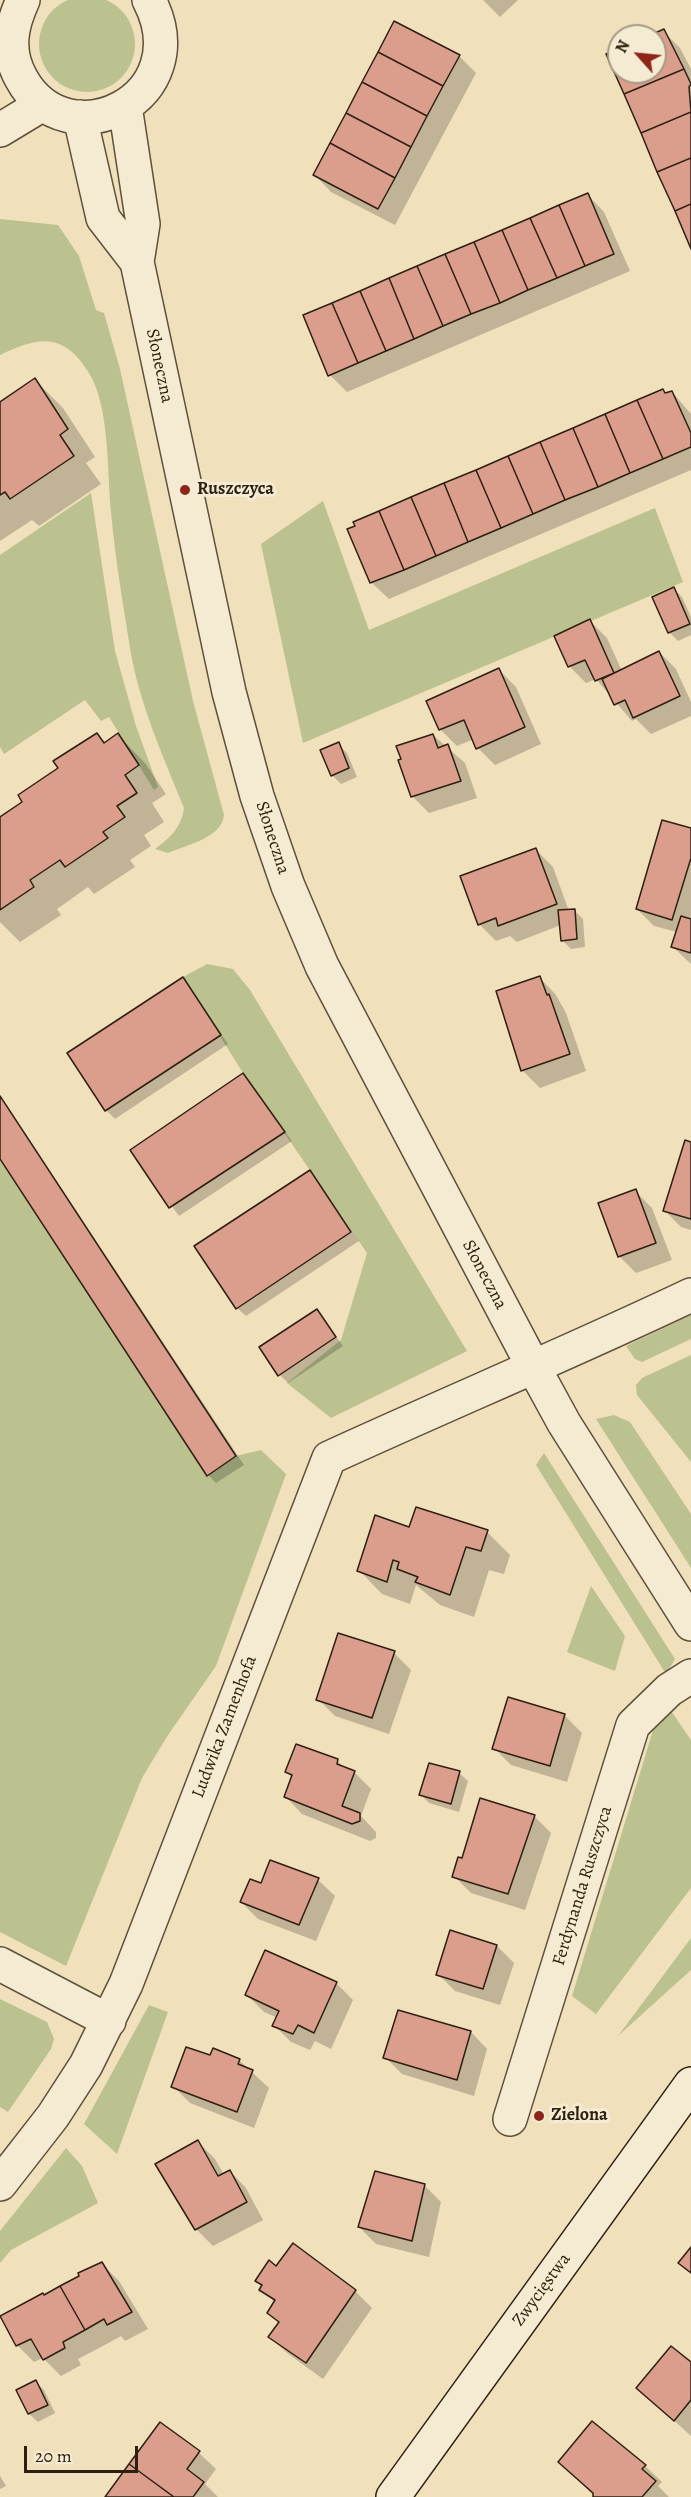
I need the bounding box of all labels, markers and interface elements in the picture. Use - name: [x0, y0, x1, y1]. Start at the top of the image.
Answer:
- north arrow: [607, 24, 667, 84]
- text: N: [610, 37, 635, 57]
- street label: Słoneczna: [141, 327, 177, 405]
- place label: Ruszczyca: [197, 479, 274, 501]
- marker: Ruszczyca: [178, 483, 192, 497]
- street label: Słoneczna: [250, 799, 294, 877]
- street label: Słoneczna: [457, 1237, 511, 1313]
- street label: Ludwika Zamenhofa: [188, 1653, 262, 1801]
- street label: Ferdynanda Ruszczyca: [548, 1804, 618, 1968]
- place label: Zielona: [551, 2105, 608, 2127]
- marker: Zielona: [532, 2109, 546, 2123]
- street label: Zwycięstwa: [508, 2249, 576, 2331]
- scale bar: [27, 2434, 141, 2472]
- text: 20 m: [35, 2444, 72, 2468]

